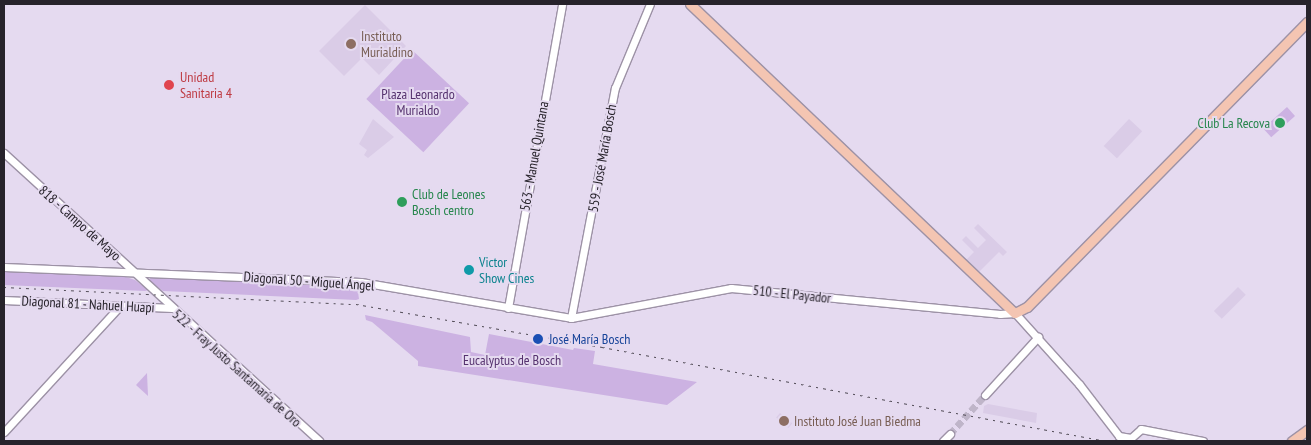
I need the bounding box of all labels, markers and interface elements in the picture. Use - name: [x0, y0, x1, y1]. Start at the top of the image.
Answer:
- place label: Instituto Murialdino: [361, 28, 413, 60]
- marker: Instituto Murialdino: [345, 38, 357, 50]
- place label: Unidad Sanitaria 4: [180, 69, 232, 102]
- marker: Unidad Sanitaria 4: [162, 78, 176, 92]
- park label: Plaza Leonardo Murialdo: [381, 86, 455, 118]
- street label: 563 - Manuel Quintana: [516, 99, 552, 213]
- street label: 559 - José María Bosch: [584, 102, 620, 214]
- place label: Club La Recova: [1197, 115, 1270, 131]
- marker: Club La Recova: [1274, 117, 1286, 129]
- street label: 818 - Campo de Mayo: [35, 181, 125, 265]
- place label: Club de Leones Bosch centro: [412, 186, 485, 218]
- marker: Club de Leones Bosch centro: [396, 196, 408, 208]
- place label: Victor Show Cines: [479, 254, 534, 286]
- marker: Victor Show Cines: [463, 264, 475, 276]
- street label: Diagonal 50 - Miguel Ángel: [242, 268, 376, 294]
- street label: 510 - El Payador: [752, 281, 832, 307]
- street label: Diagonal 81 - Nahuel Huapi: [20, 292, 156, 316]
- street label: 522 - Fray Justo Santamaría de Oro: [169, 305, 305, 431]
- place label: José María Bosch: [549, 331, 630, 347]
- marker: José María Bosch: [531, 332, 545, 346]
- park label: Eucalyptus de Bosch: [463, 352, 561, 368]
- place label: Instituto José Juan Biedma: [794, 413, 921, 429]
- marker: Instituto José Juan Biedma: [778, 415, 790, 427]

